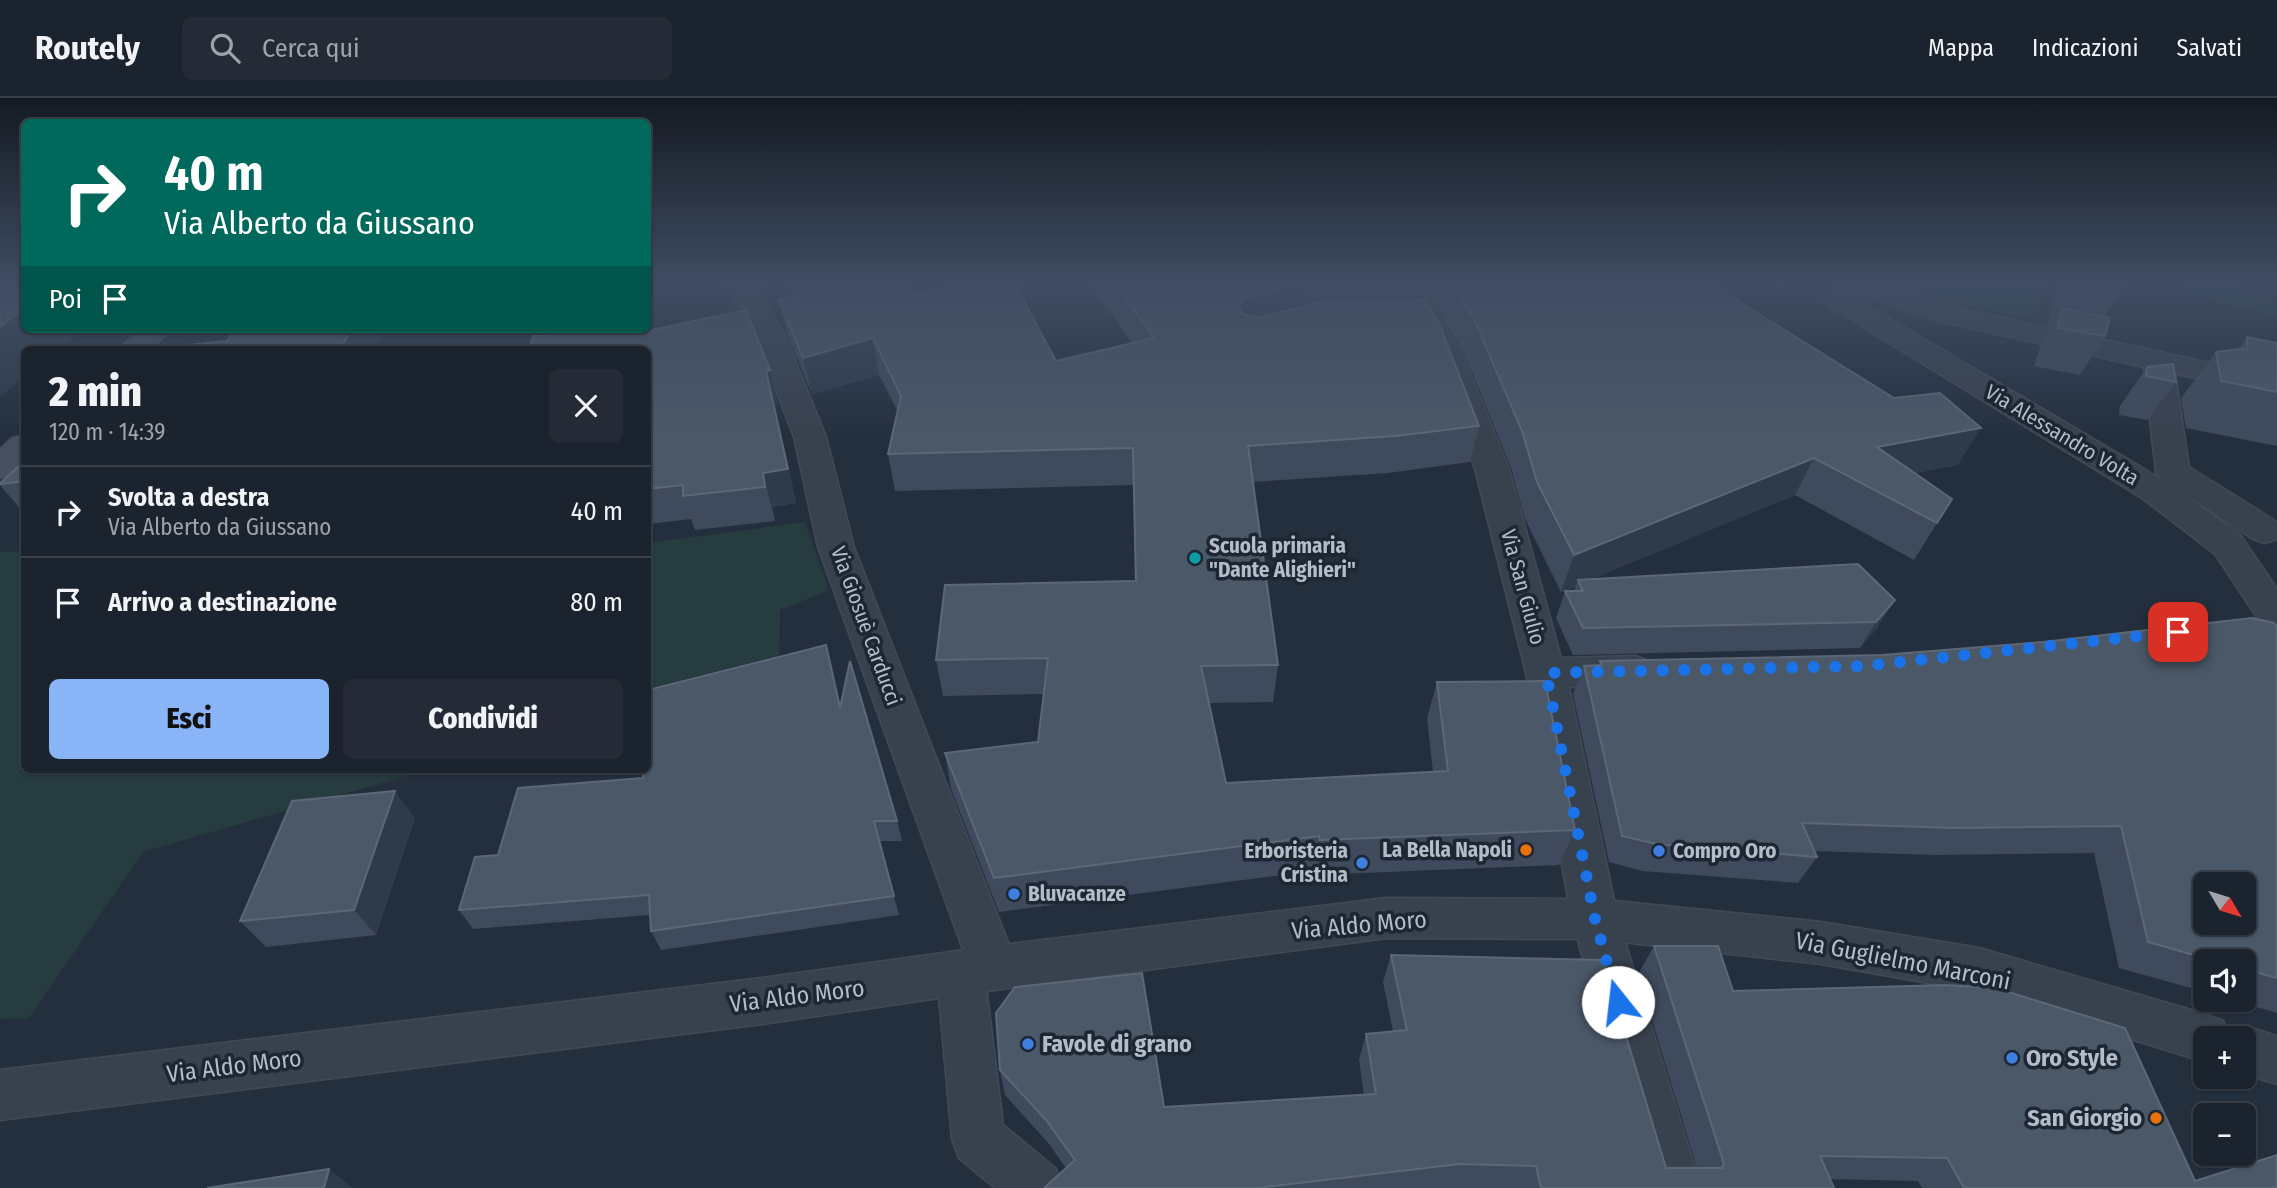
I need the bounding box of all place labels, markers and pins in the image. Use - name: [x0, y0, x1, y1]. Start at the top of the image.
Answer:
- place label: Scuola primaria "Dante Alighieri": [1209, 533, 1356, 583]
- marker: Scuola primaria "Dante Alighieri": [1187, 550, 1203, 566]
- pin: [2148, 602, 2208, 662]
- place label: La Bella Napoli: [1382, 837, 1512, 863]
- place label: Erboristeria Cristina: [1244, 838, 1348, 888]
- place label: Compro Oro: [1673, 838, 1776, 864]
- marker: La Bella Napoli: [1518, 842, 1534, 858]
- marker: Compro Oro: [1651, 843, 1667, 859]
- marker: Erboristeria Cristina: [1354, 855, 1370, 871]
- place label: Bluvacanze: [1028, 881, 1126, 907]
- marker: Bluvacanze: [1006, 886, 1022, 902]
- place label: Favole di grano: [1042, 1030, 1192, 1058]
- marker: Favole di grano: [1020, 1036, 1036, 1052]
- place label: Oro Style: [2026, 1044, 2118, 1072]
- marker: Oro Style: [2004, 1050, 2020, 1066]
- place label: San Giorgio: [2027, 1104, 2142, 1132]
- marker: San Giorgio: [2148, 1110, 2164, 1126]

